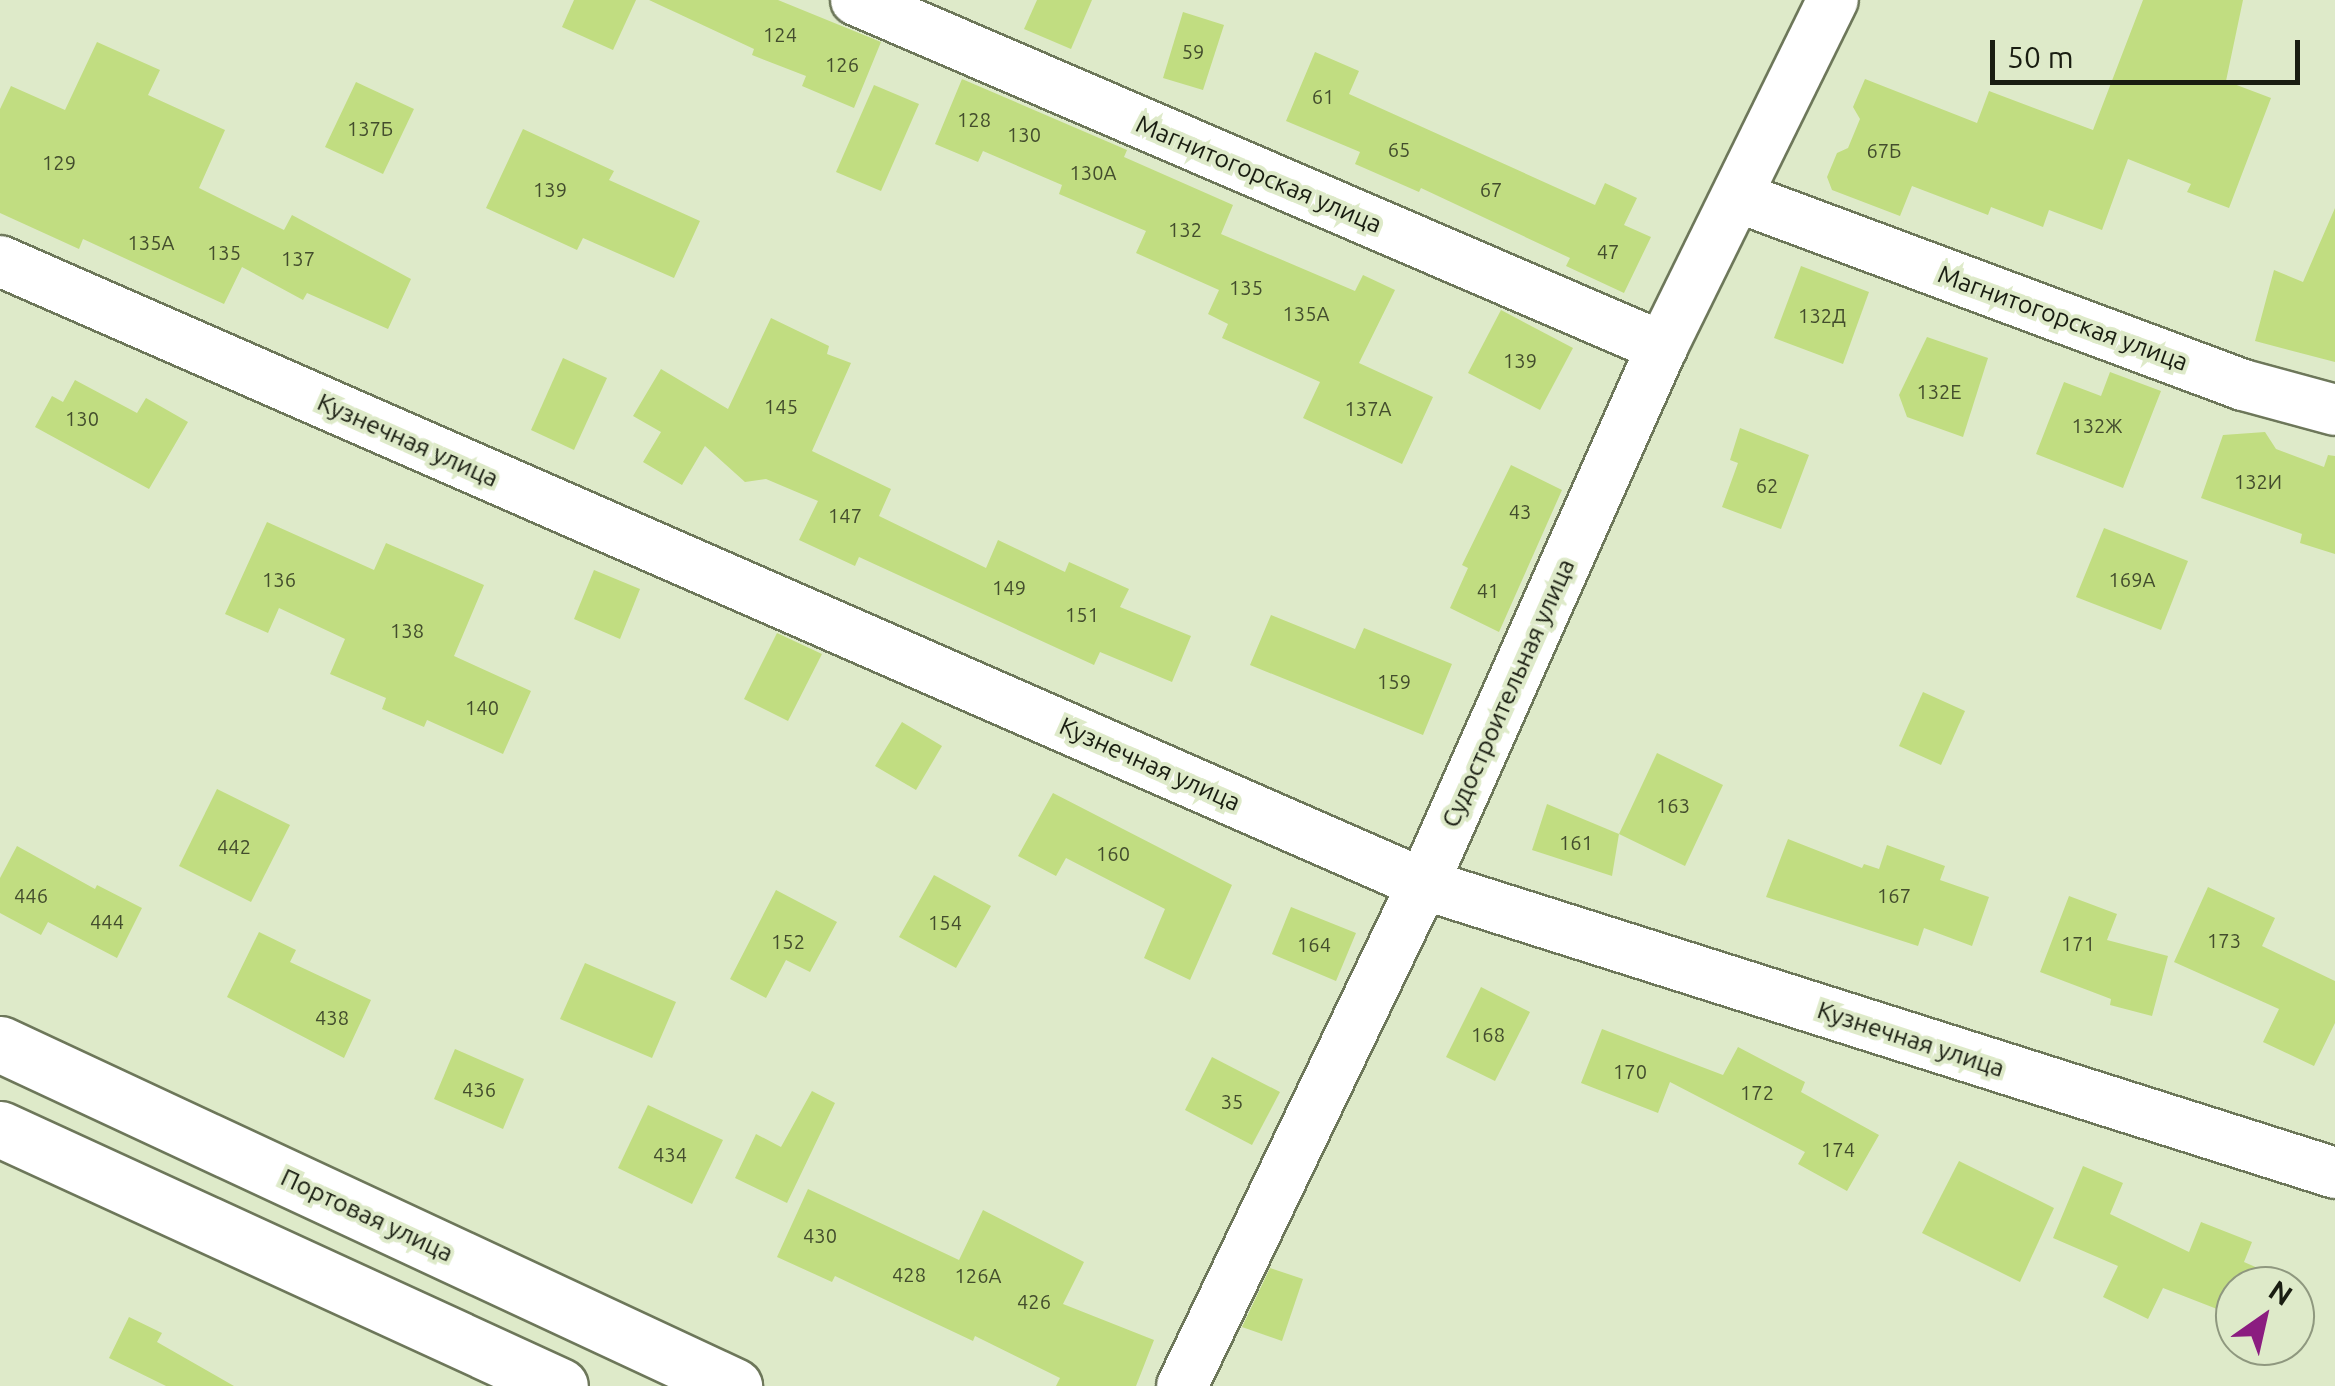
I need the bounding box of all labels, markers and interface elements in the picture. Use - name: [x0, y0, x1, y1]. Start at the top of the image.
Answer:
- scale bar: [1995, 20, 2305, 82]
- house number: 124: [763, 22, 797, 46]
- house number: 59: [1182, 39, 1204, 63]
- text: 50 m: [2007, 40, 2074, 74]
- house number: 126: [825, 52, 859, 76]
- house number: 61: [1312, 84, 1334, 108]
- house number: 128: [957, 107, 991, 131]
- street label: Магнитогорская улица: [1132, 109, 1386, 239]
- house number: 137Б: [347, 116, 393, 140]
- house number: 130: [1007, 122, 1041, 146]
- house number: 65: [1388, 137, 1410, 161]
- house number: 67Б: [1867, 138, 1901, 162]
- house number: 129: [42, 150, 76, 174]
- house number: 130А: [1070, 160, 1116, 184]
- house number: 139: [533, 177, 567, 201]
- house number: 67: [1480, 177, 1502, 201]
- house number: 132: [1168, 217, 1202, 241]
- house number: 135А: [128, 230, 174, 254]
- house number: 47: [1597, 239, 1619, 263]
- house number: 135: [207, 240, 241, 264]
- house number: 137: [281, 246, 315, 270]
- street label: Магнитогорская улица: [1934, 259, 2192, 377]
- house number: 135: [1229, 275, 1263, 299]
- house number: 135А: [1283, 301, 1329, 325]
- house number: 132Д: [1798, 303, 1846, 327]
- house number: 139: [1503, 348, 1537, 372]
- house number: 132Е: [1916, 379, 1962, 403]
- street label: Кузнечная улица: [313, 387, 503, 493]
- house number: 145: [764, 394, 798, 418]
- house number: 137А: [1345, 396, 1391, 420]
- house number: 130: [65, 406, 99, 430]
- house number: 132Ж: [2071, 413, 2123, 437]
- house number: 132И: [2234, 469, 2282, 493]
- house number: 62: [1756, 473, 1778, 497]
- house number: 43: [1509, 499, 1531, 523]
- house number: 147: [828, 503, 862, 527]
- street label: Судостроительная улица: [1435, 554, 1581, 832]
- house number: 136: [262, 567, 296, 591]
- house number: 169А: [2109, 567, 2155, 591]
- house number: 149: [992, 575, 1026, 599]
- house number: 41: [1477, 578, 1499, 602]
- house number: 151: [1065, 602, 1099, 626]
- house number: 138: [390, 618, 424, 642]
- house number: 159: [1377, 669, 1411, 693]
- house number: 140: [465, 695, 499, 719]
- street label: Кузнечная улица: [1055, 711, 1245, 817]
- house number: 163: [1656, 793, 1690, 817]
- house number: 161: [1559, 830, 1593, 854]
- house number: 442: [217, 834, 251, 858]
- house number: 160: [1096, 841, 1130, 865]
- house number: 446: [14, 883, 48, 907]
- house number: 167: [1877, 883, 1911, 907]
- house number: 444: [90, 909, 124, 933]
- house number: 154: [928, 910, 962, 934]
- house number: 173: [2207, 928, 2241, 952]
- house number: 152: [771, 929, 805, 953]
- house number: 171: [2061, 931, 2095, 955]
- house number: 164: [1297, 932, 1331, 956]
- street label: Кузнечная улица: [1814, 995, 2008, 1083]
- house number: 438: [315, 1005, 349, 1029]
- house number: 168: [1471, 1022, 1505, 1046]
- house number: 170: [1613, 1059, 1647, 1083]
- house number: 436: [462, 1077, 496, 1101]
- house number: 172: [1740, 1080, 1774, 1104]
- house number: 35: [1221, 1089, 1243, 1113]
- house number: 174: [1821, 1137, 1855, 1161]
- house number: 434: [653, 1142, 687, 1166]
- street label: Портовая улица: [276, 1162, 458, 1268]
- house number: 430: [803, 1223, 837, 1247]
- house number: 428: [892, 1262, 926, 1286]
- house number: 126А: [955, 1263, 1001, 1287]
- north arrow: [2215, 1266, 2315, 1366]
- text: N: [2264, 1274, 2298, 1311]
- house number: 426: [1017, 1289, 1051, 1313]

